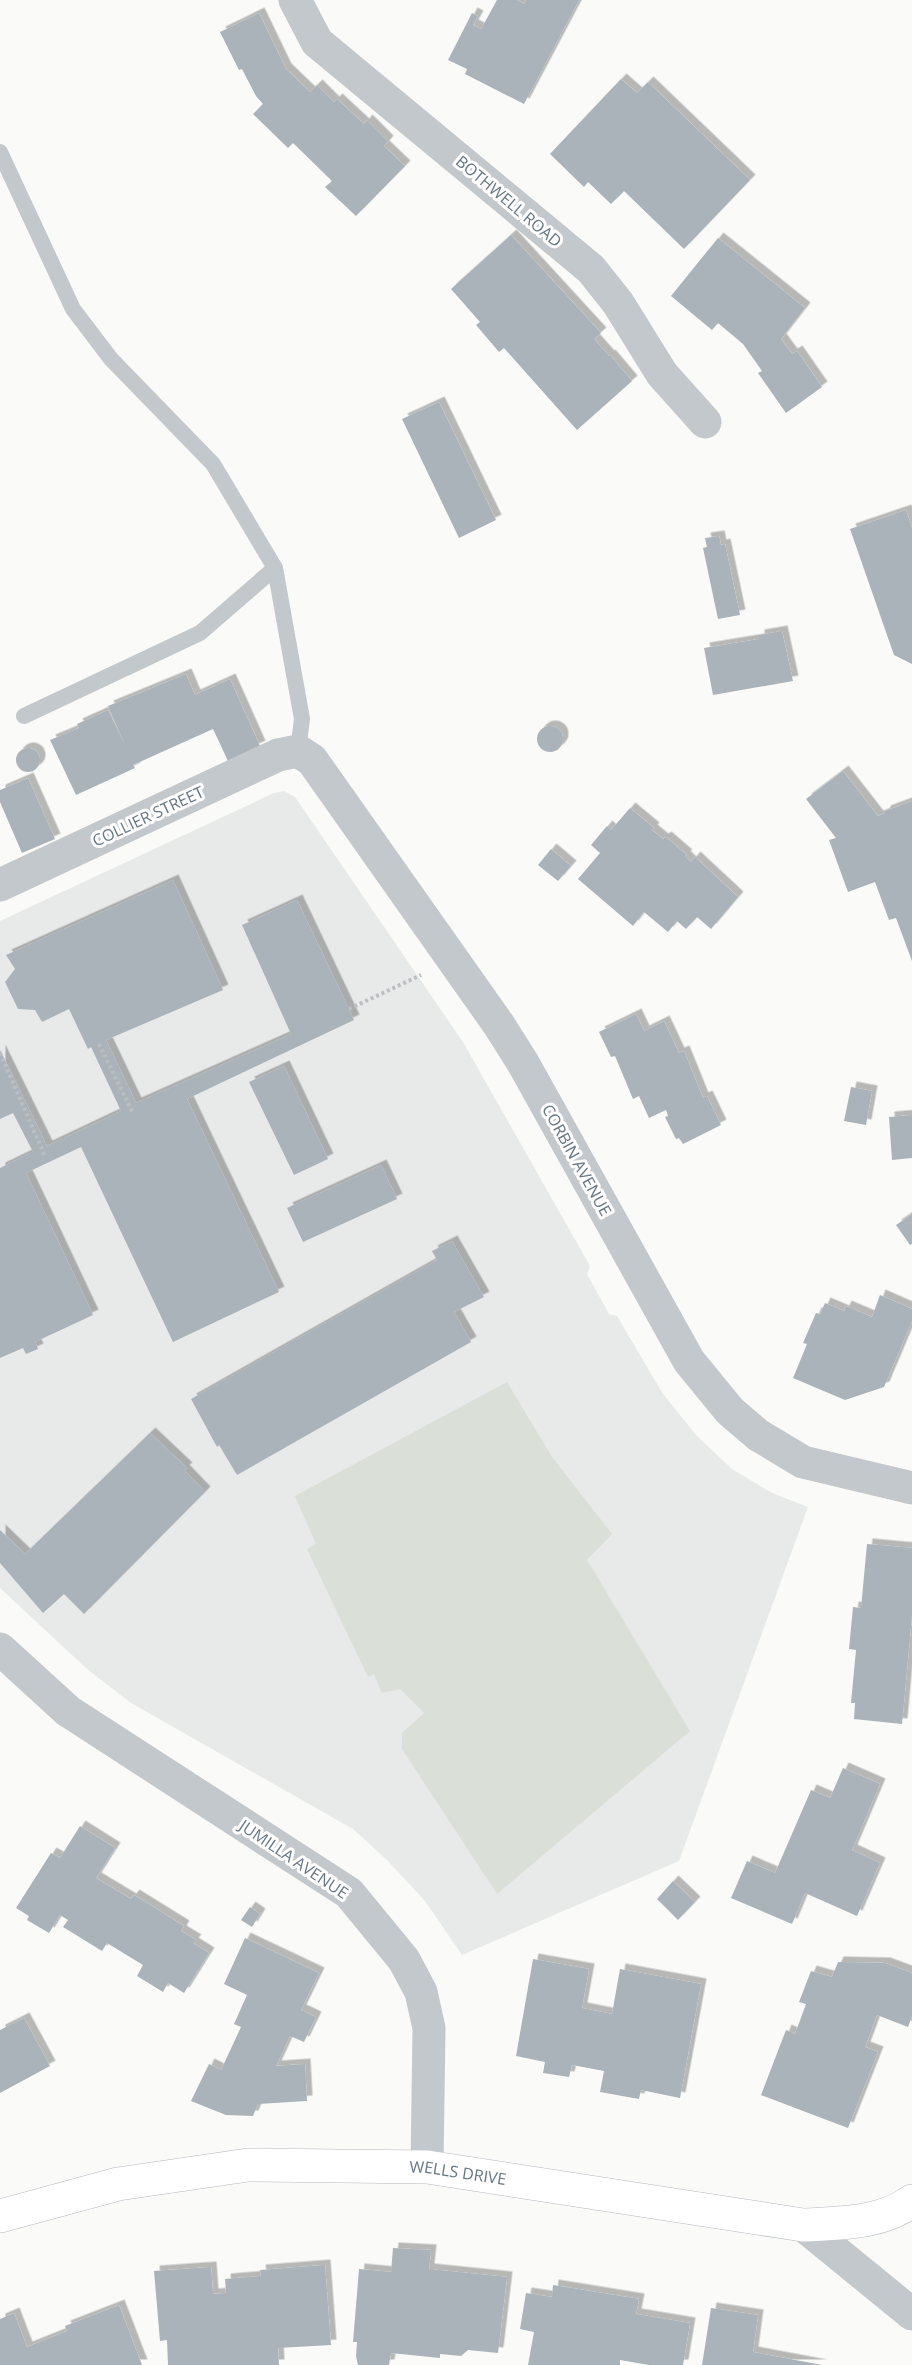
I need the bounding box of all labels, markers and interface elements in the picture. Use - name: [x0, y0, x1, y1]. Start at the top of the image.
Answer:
- street label: BOTHWELL ROAD: [451, 150, 567, 252]
- street label: COLLIER STREET: [89, 780, 208, 851]
- street label: CORBIN AVENUE: [537, 1100, 617, 1220]
- street label: JUMILLA AVENUE: [234, 1813, 353, 1904]
- street label: WELLS DRIVE: [409, 2156, 508, 2190]

